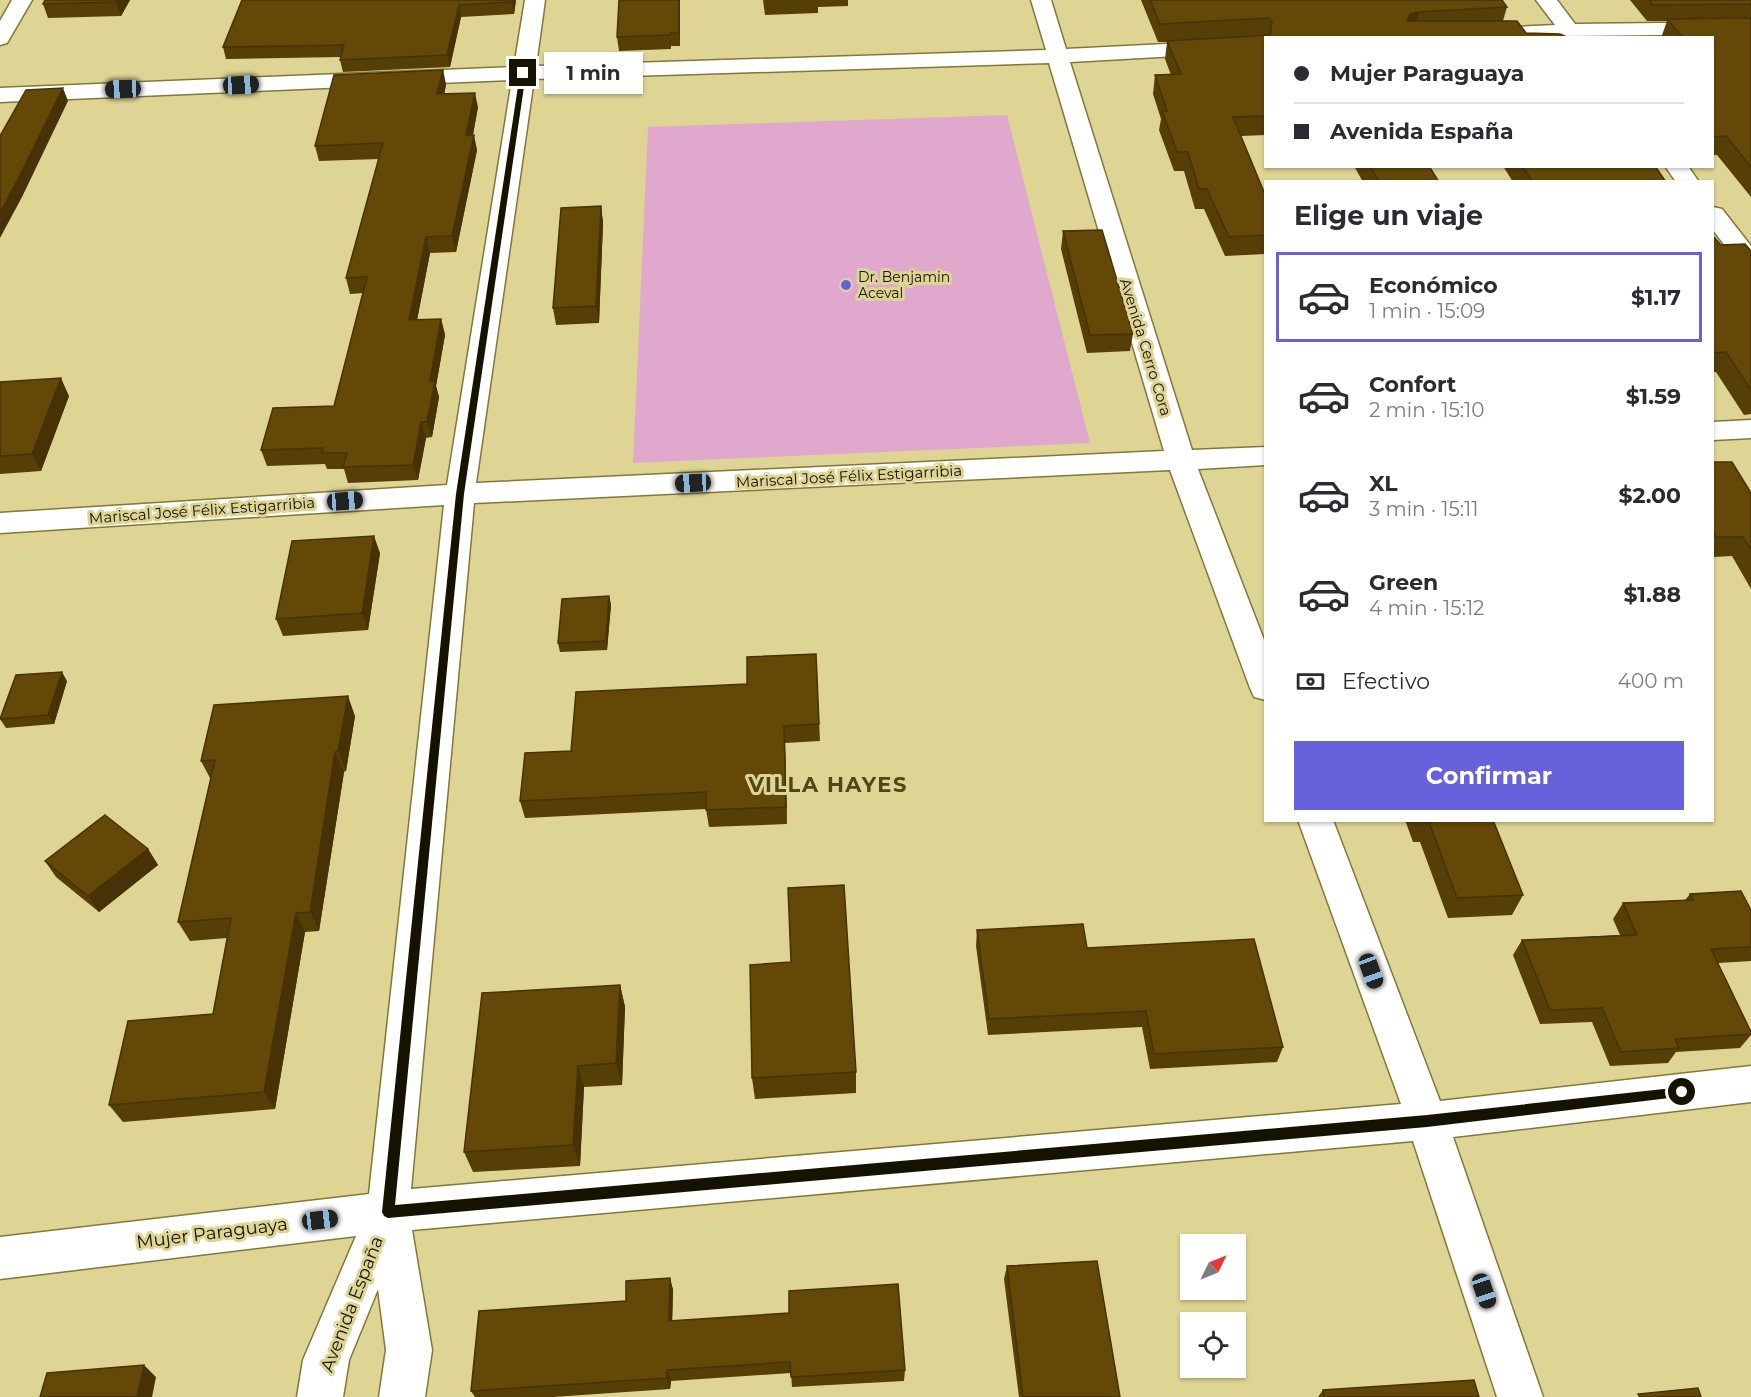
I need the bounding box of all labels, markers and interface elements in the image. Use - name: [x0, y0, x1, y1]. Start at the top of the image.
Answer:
- callout: 1 min: [544, 52, 643, 94]
- route end: [509, 59, 536, 86]
- text: Mujer Paraguaya: [1330, 60, 1524, 87]
- text: 1 min: [566, 61, 621, 85]
- car: [223, 75, 259, 95]
- car: [105, 79, 141, 99]
- text: Avenida España: [1330, 118, 1513, 145]
- text: Elige un viaje: [1294, 199, 1483, 232]
- place label: Dr. Benjamin Aceval: [858, 268, 950, 302]
- icon: car: [1297, 270, 1351, 324]
- text: Económico: [1369, 272, 1498, 299]
- street label: Avenida Cerro Cora: [1116, 276, 1176, 418]
- marker: Dr. Benjamin Aceval: [839, 278, 853, 292]
- text: $1.17: [1631, 284, 1681, 311]
- text: 1 min · 15:09: [1369, 299, 1485, 323]
- icon: car: [1297, 369, 1351, 423]
- text: Confort: [1369, 371, 1456, 398]
- text: $1.59: [1626, 383, 1681, 410]
- text: 2 min · 15:10: [1369, 398, 1484, 422]
- street label: Mariscal José Félix Estigarribia: [735, 461, 963, 491]
- icon: car: [1297, 468, 1351, 522]
- text: XL: [1369, 470, 1398, 497]
- car: [675, 473, 711, 493]
- text: $2.00: [1618, 482, 1681, 509]
- car: [326, 491, 364, 511]
- street label: Mariscal José Félix Estigarribia: [88, 493, 316, 527]
- text: 3 min · 15:11: [1369, 497, 1478, 521]
- icon: car: [1297, 567, 1351, 621]
- text: Green: [1369, 569, 1438, 596]
- text: $1.88: [1624, 581, 1681, 608]
- text: 4 min · 15:12: [1369, 596, 1484, 620]
- icon: cash: [1294, 665, 1327, 698]
- text: Efectivo: [1342, 668, 1430, 695]
- text: 400 m: [1618, 669, 1684, 693]
- button: Confirmar: [1294, 741, 1684, 810]
- district label: VILLA HAYES: [747, 772, 908, 797]
- car: [1356, 951, 1386, 991]
- route start: [1668, 1078, 1695, 1105]
- car: [301, 1209, 339, 1231]
- street label: Mujer Paraguaya: [135, 1213, 289, 1253]
- street label: Avenida España: [316, 1233, 388, 1375]
- north arrow: [1180, 1234, 1246, 1300]
- map controls: [1180, 1234, 1246, 1378]
- car: [1470, 1271, 1498, 1311]
- button: locate: [1180, 1312, 1246, 1378]

